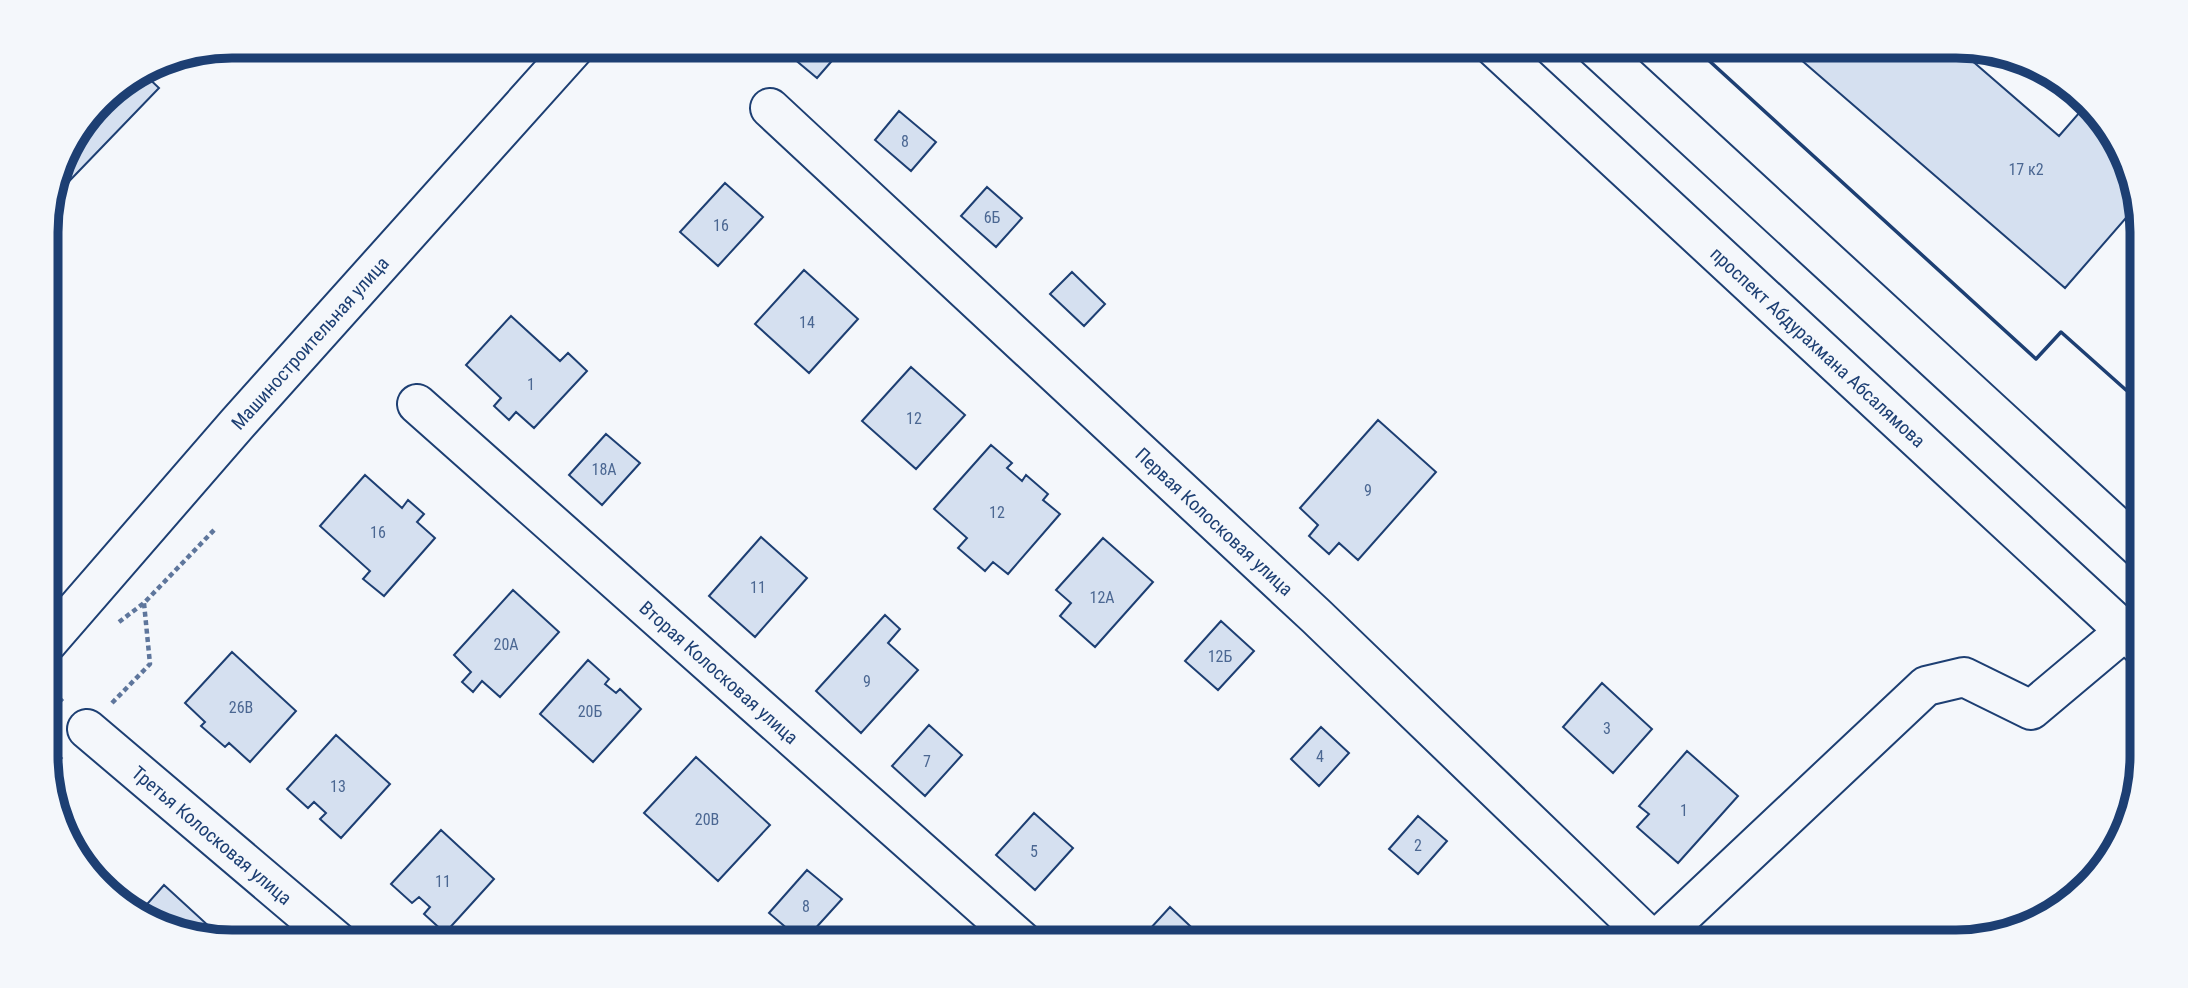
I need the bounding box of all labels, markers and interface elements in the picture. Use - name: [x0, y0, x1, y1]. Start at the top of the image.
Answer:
- house number: 8: [901, 132, 909, 151]
- house number: 17 к2: [2008, 160, 2044, 179]
- house number: 6Б: [984, 208, 1001, 227]
- house number: 16: [713, 216, 729, 235]
- street label: проспект Абдурахмана Абсалямова: [1706, 242, 1930, 452]
- street label: Машиностроительная улица: [226, 252, 393, 434]
- house number: 14: [799, 313, 815, 332]
- house number: 1: [527, 375, 535, 394]
- house number: 12: [906, 409, 922, 428]
- street label: Первая Колосковая улица: [1131, 443, 1298, 600]
- house number: 18А: [591, 460, 617, 479]
- house number: 9: [1364, 481, 1372, 500]
- house number: 12: [989, 503, 1005, 522]
- house number: 16: [370, 523, 386, 542]
- house number: 11: [750, 578, 766, 597]
- house number: 12А: [1089, 588, 1115, 607]
- street label: Вторая Колосковая улица: [635, 596, 803, 749]
- house number: 20А: [493, 635, 519, 654]
- house number: 12Б: [1208, 647, 1233, 666]
- house number: 9: [863, 672, 871, 691]
- house number: 26В: [229, 698, 253, 717]
- house number: 20Б: [578, 702, 603, 721]
- house number: 3: [1603, 719, 1611, 738]
- house number: 4: [1316, 747, 1324, 766]
- house number: 7: [923, 752, 931, 771]
- street label: Третья Колосковая улица: [127, 761, 297, 909]
- house number: 13: [330, 777, 346, 796]
- house number: 1: [1680, 801, 1688, 820]
- house number: 20В: [695, 810, 719, 829]
- house number: 2: [1414, 836, 1422, 855]
- house number: 5: [1030, 842, 1038, 861]
- house number: 11: [435, 872, 451, 891]
- house number: 8: [802, 897, 810, 916]

